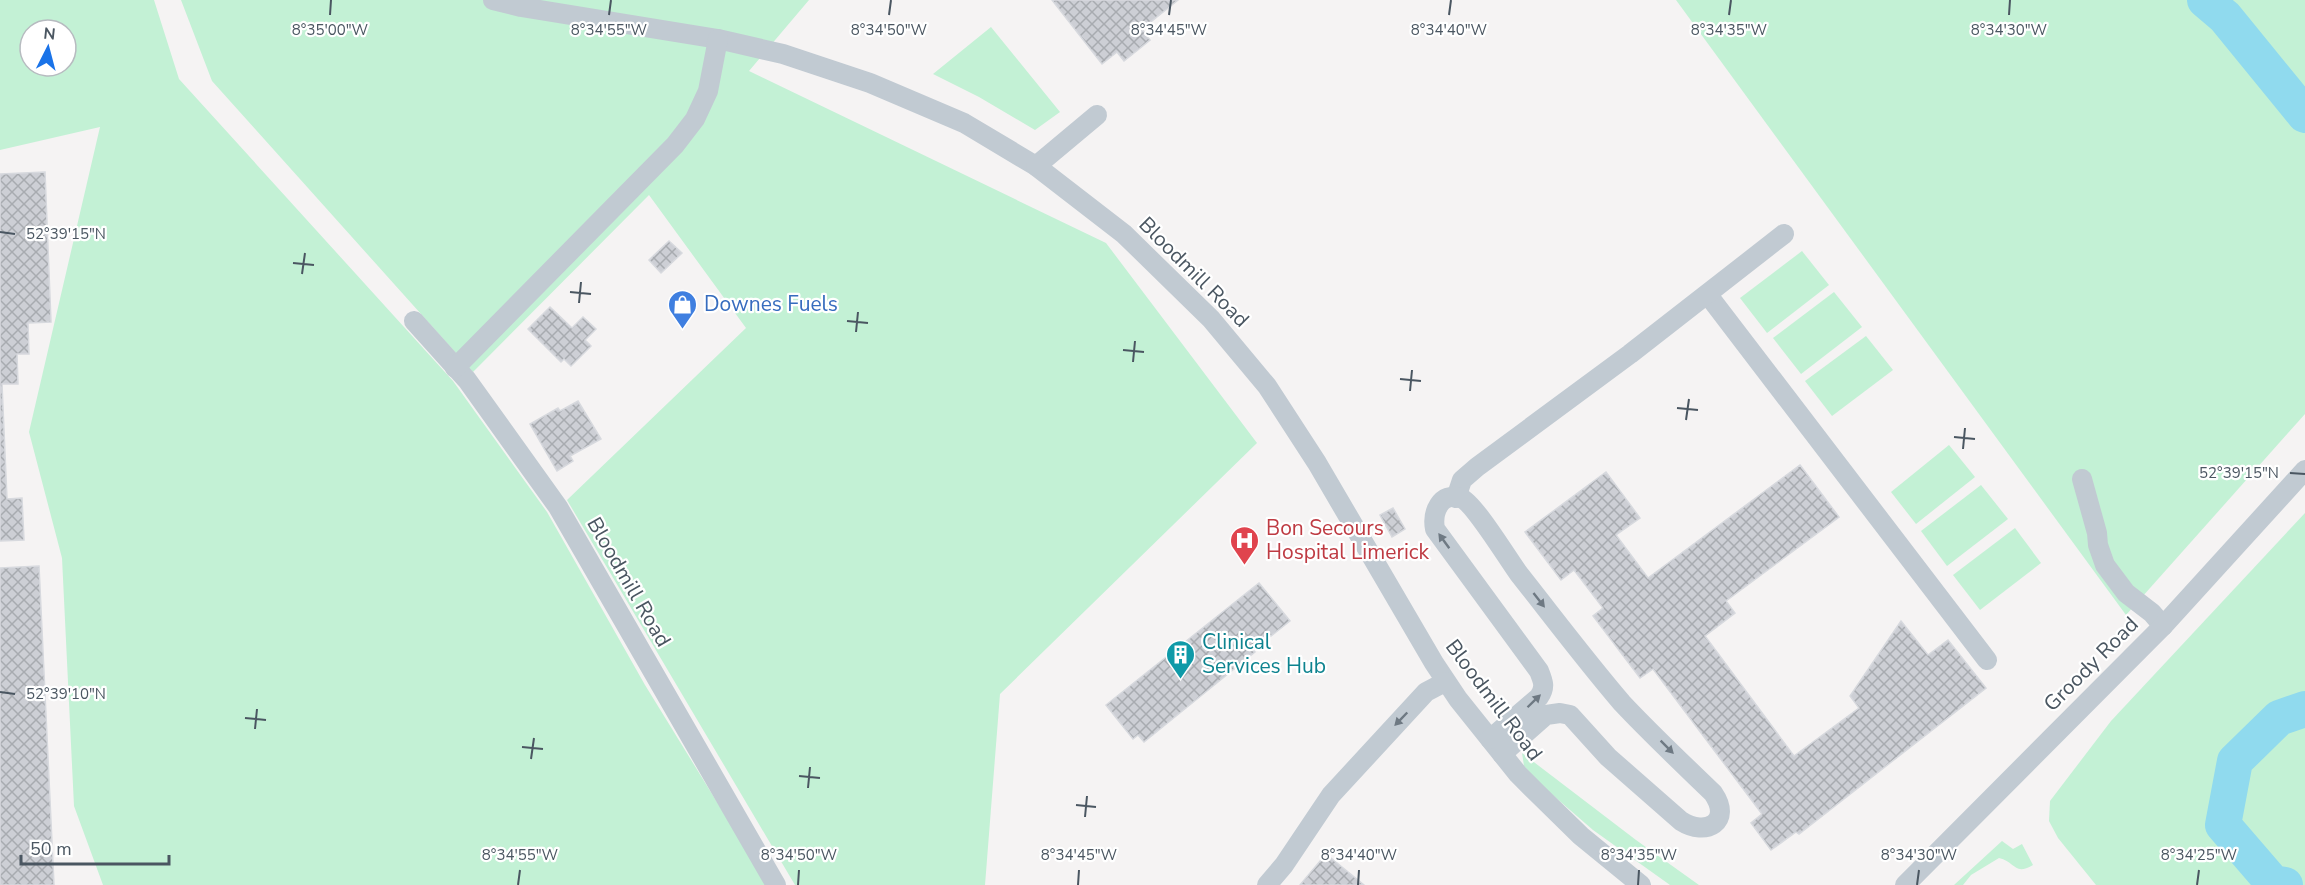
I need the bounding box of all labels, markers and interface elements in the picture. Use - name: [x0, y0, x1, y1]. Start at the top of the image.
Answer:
- north arrow: [18, 18, 78, 78]
- text: 8°35'00"W: [292, 20, 369, 40]
- text: 8°34'55"W: [571, 20, 648, 40]
- text: 8°34'50"W: [851, 20, 928, 40]
- text: 8°34'45"W: [1131, 20, 1208, 40]
- text: 8°34'40"W: [1411, 20, 1488, 40]
- text: 8°34'35"W: [1691, 20, 1768, 40]
- text: 8°34'30"W: [1971, 20, 2048, 40]
- text: N: [42, 23, 57, 46]
- street label: Bloodmill Road: [1133, 211, 1255, 333]
- text: 52°39'15"N: [26, 224, 106, 244]
- shop icon: Downes Fuels: [667, 288, 699, 330]
- place label: Downes Fuels: [704, 290, 838, 318]
- text: 52°39'15"N: [2199, 463, 2279, 483]
- street label: Bloodmill Road: [581, 512, 677, 652]
- place label: Bon Secours Hospital Limerick: [1266, 514, 1430, 566]
- hospital icon: Bon Secours Hospital Limerick: [1229, 524, 1261, 566]
- one-way arrow: [1438, 534, 1450, 550]
- one-way arrow: [1533, 592, 1545, 607]
- street label: Groody Road: [2038, 611, 2144, 717]
- place label: Clinical Services Hub: [1202, 628, 1326, 680]
- street label: Bloodmill Road: [1439, 633, 1549, 767]
- building icon: Clinical Services Hub: [1165, 638, 1197, 680]
- text: 52°39'10"N: [26, 684, 106, 704]
- one-way arrow: [1527, 694, 1541, 708]
- one-way arrow: [1394, 711, 1408, 725]
- one-way arrow: [1659, 740, 1673, 754]
- scale bar: [21, 828, 170, 866]
- text: 50 m: [30, 837, 72, 861]
- text: 8°34'55"W: [482, 845, 559, 865]
- text: 8°34'50"W: [761, 845, 838, 865]
- text: 8°34'45"W: [1041, 845, 1118, 865]
- text: 8°34'40"W: [1321, 845, 1398, 865]
- text: 8°34'35"W: [1601, 845, 1678, 865]
- text: 8°34'30"W: [1881, 845, 1958, 865]
- text: 8°34'25"W: [2161, 845, 2238, 865]

